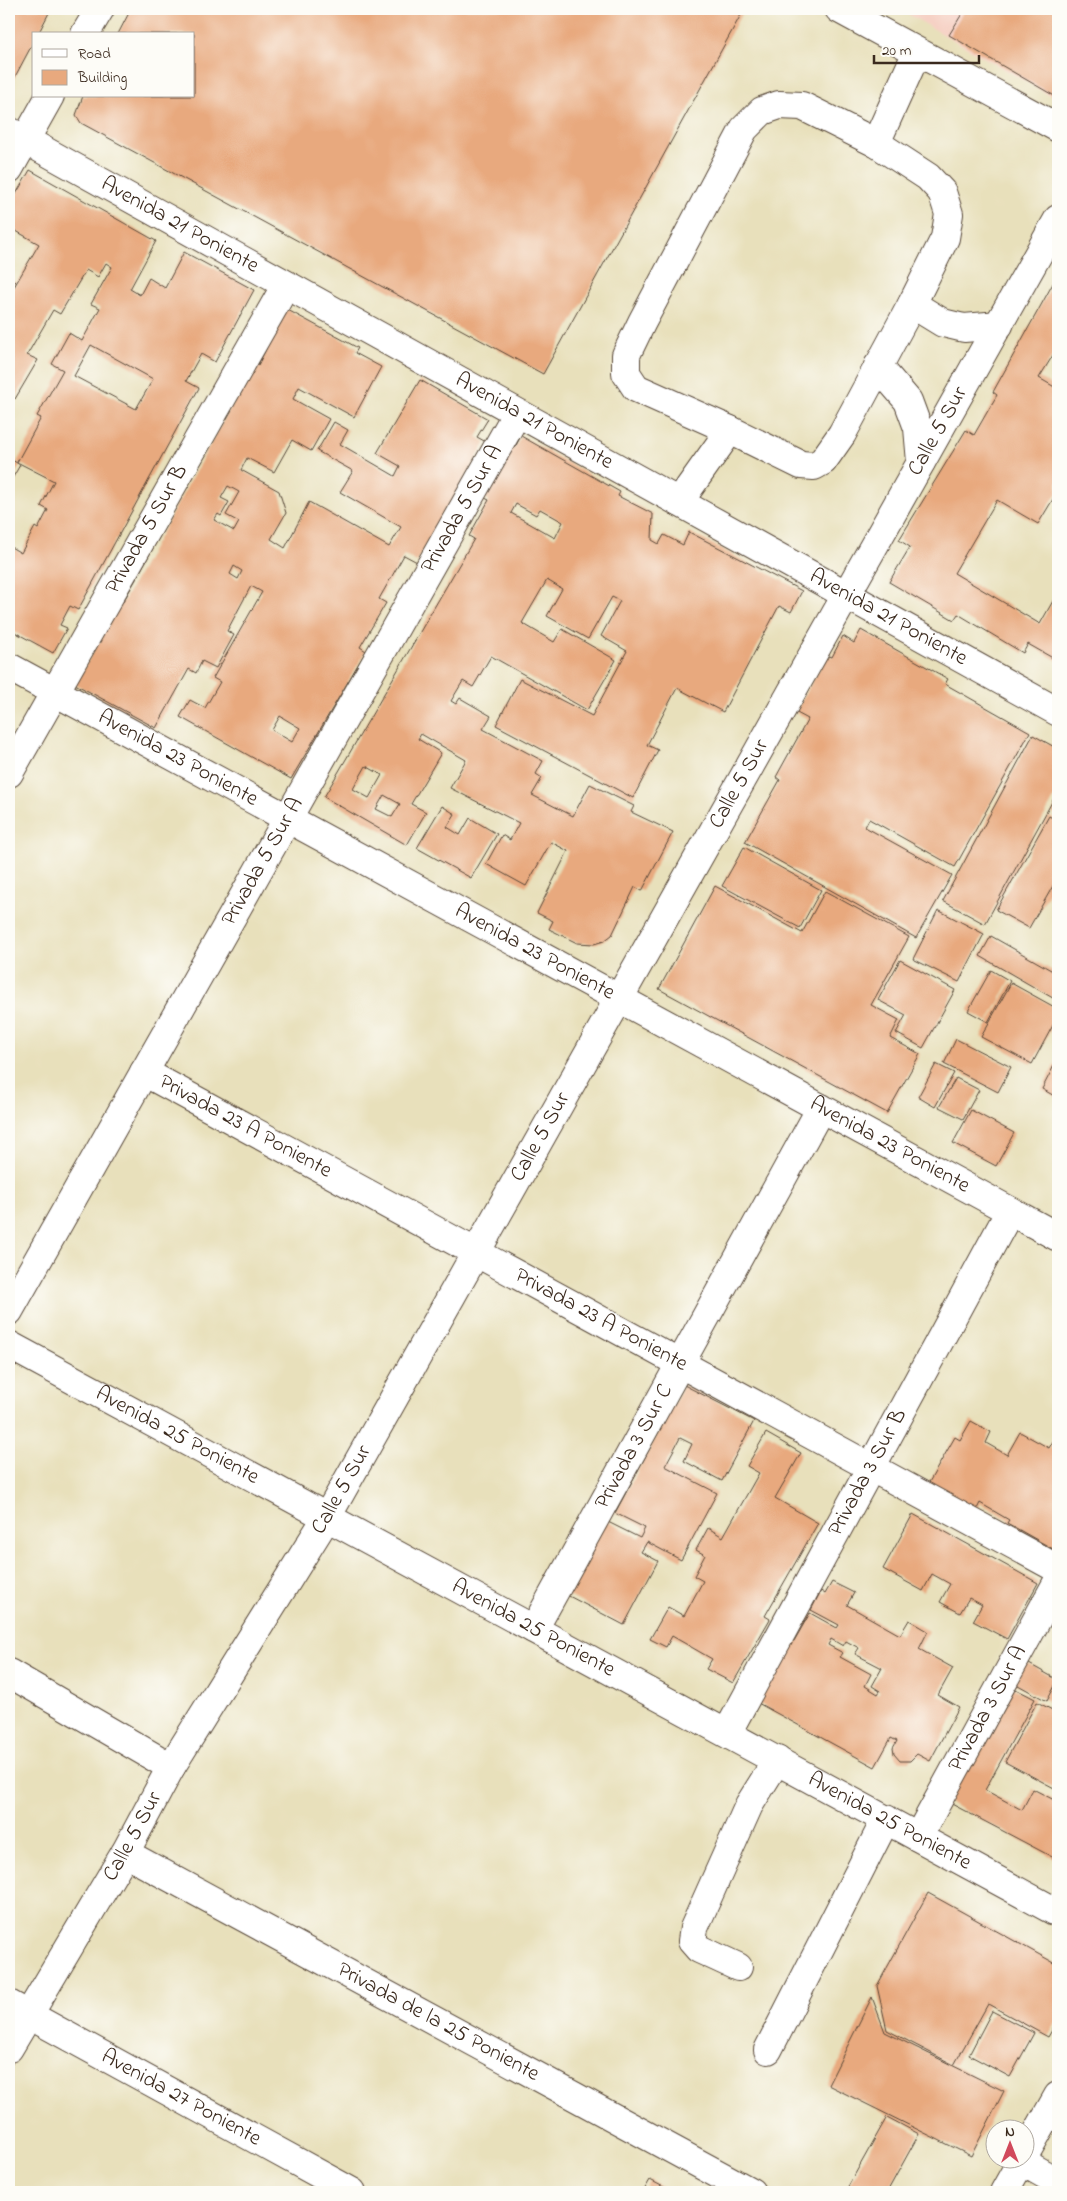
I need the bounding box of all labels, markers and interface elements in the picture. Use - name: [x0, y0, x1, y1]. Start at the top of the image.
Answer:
- legend: [32, 32, 195, 98]
- scale bar: [874, 32, 980, 64]
- text: 20 m: [882, 40, 912, 62]
- text: Road: [78, 43, 111, 65]
- text: Building: [77, 67, 127, 90]
- street label: Avenida 21 Poniente: [95, 169, 265, 282]
- street label: Avenida 21 Poniente: [449, 365, 619, 478]
- street label: Calle 5 Sur: [900, 381, 977, 482]
- street label: Privada 5 Sur A: [413, 439, 512, 580]
- street label: Privada 5 Sur B: [98, 459, 197, 600]
- street label: Avenida 21 Poniente: [803, 561, 973, 675]
- street label: Avenida 23 Poniente: [92, 702, 264, 815]
- street label: Calle 5 Sur: [702, 733, 778, 835]
- street label: Privada 5 Sur A: [214, 792, 312, 932]
- street label: Avenida 23 Poniente: [448, 896, 621, 1009]
- street label: Privada 23 A Poniente: [153, 1067, 337, 1187]
- street label: Calle 5 Sur: [503, 1086, 579, 1188]
- street label: Avenida 23 Poniente: [803, 1089, 976, 1202]
- street label: Privada 23 A Poniente: [509, 1260, 693, 1381]
- street label: Avenida 25 Poniente: [89, 1379, 265, 1493]
- street label: Privada 3 Sur C: [587, 1379, 682, 1515]
- street label: Privada 3 Sur B: [820, 1403, 916, 1542]
- street label: Calle 5 Sur: [304, 1439, 380, 1541]
- street label: Avenida 25 Poniente: [445, 1571, 621, 1686]
- street label: Privada 3 Sur A: [941, 1640, 1036, 1778]
- street label: Avenida 25 Poniente: [802, 1764, 977, 1879]
- street label: Calle 5 Sur: [95, 1786, 171, 1888]
- street label: Privada de la 25 Poniente: [331, 1955, 545, 2090]
- street label: Avenida 27 Poniente: [95, 2041, 267, 2155]
- north arrow: [984, 2118, 1034, 2168]
- text: N: [1005, 2122, 1015, 2143]

